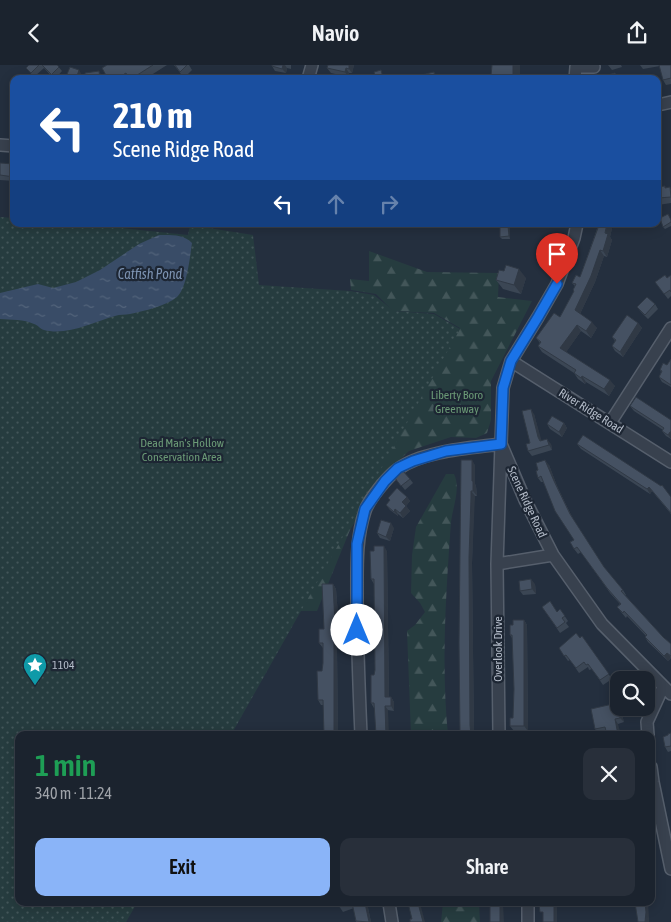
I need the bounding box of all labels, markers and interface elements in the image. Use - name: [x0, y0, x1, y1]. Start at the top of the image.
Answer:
- icon: back: [20, 19, 48, 47]
- icon: share: [623, 19, 651, 47]
- text: Navio: [312, 20, 359, 46]
- icon: left: [30, 95, 95, 160]
- text: 210 m: [113, 95, 192, 135]
- text: Scene Ridge Road: [113, 136, 255, 162]
- icon: left: [269, 190, 297, 218]
- icon: ahead: [322, 190, 350, 218]
- icon: right: [375, 190, 403, 218]
- pin: [536, 233, 578, 284]
- icon: arrive: [543, 240, 571, 268]
- water label: Catfish Pond: [118, 266, 183, 282]
- street label: River Ridge Road: [556, 386, 626, 436]
- park label: Liberty Boro Greenway: [431, 388, 484, 416]
- park label: Dead Man's Hollow Conservation Area: [140, 436, 224, 464]
- street label: Scene Ridge Road: [504, 464, 550, 540]
- position arrow: [330, 603, 382, 655]
- street label: Overlook Drive: [491, 616, 505, 682]
- place icon: 1104: [22, 652, 48, 686]
- place label: 1104: [52, 658, 75, 672]
- map controls: [610, 671, 655, 716]
- button: search: [610, 671, 655, 716]
- text: 1 min: [35, 748, 96, 782]
- button: close: [583, 748, 635, 800]
- text: 340 m · 11:24: [35, 784, 112, 802]
- button: Exit: [35, 838, 330, 896]
- button: Share: [340, 838, 635, 896]

